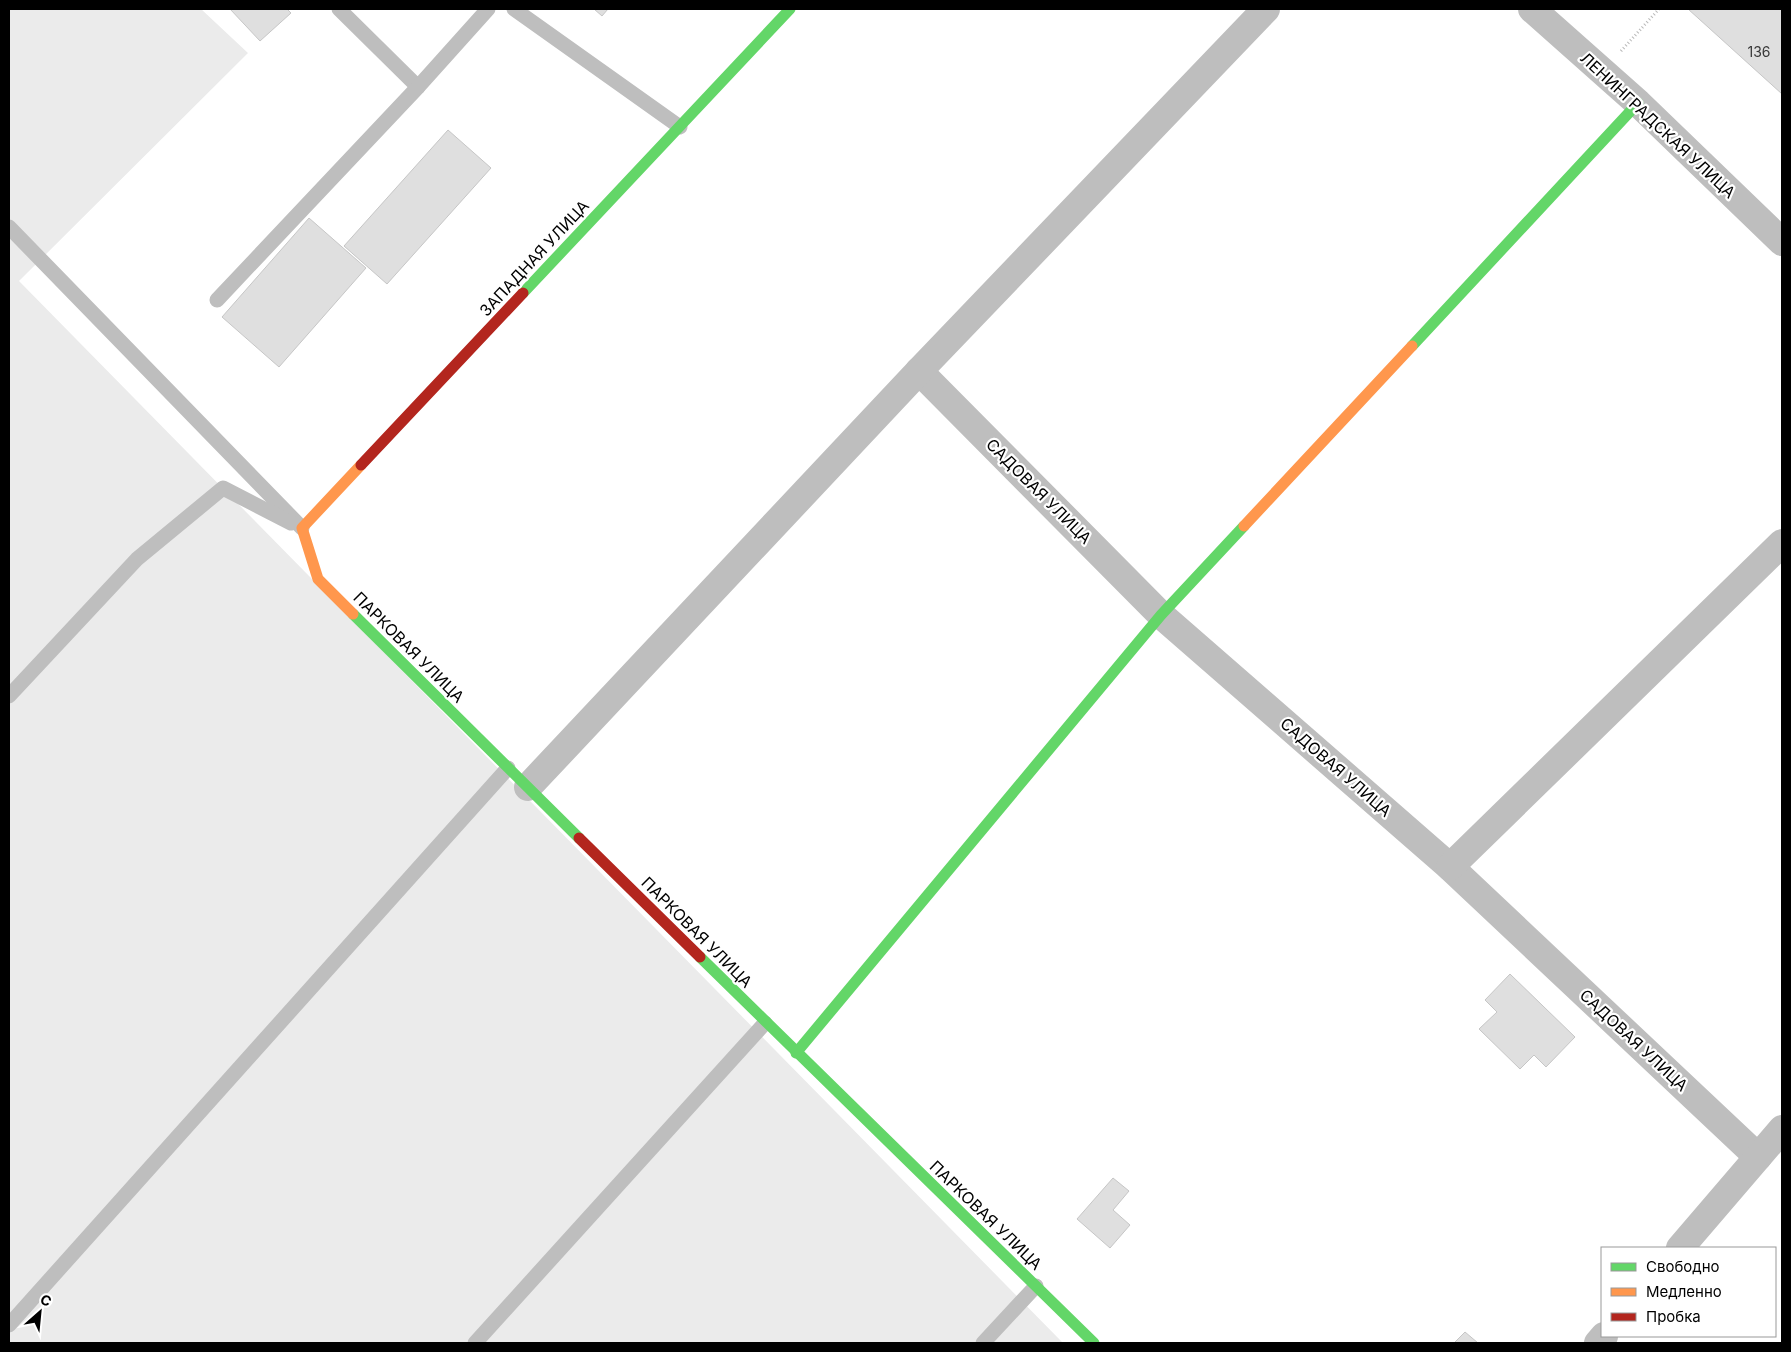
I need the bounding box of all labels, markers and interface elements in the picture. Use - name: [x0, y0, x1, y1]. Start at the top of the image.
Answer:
- house number: 136: [1747, 43, 1771, 60]
- street label: ЛЕНИНГРАДСКАЯ УЛИЦА: [1576, 48, 1740, 202]
- street label: ЗАПАДНАЯ УЛИЦА: [475, 196, 593, 320]
- street label: САДОВАЯ УЛИЦА: [982, 434, 1096, 548]
- street label: ПАРКОВАЯ УЛИЦА: [349, 587, 469, 707]
- street label: САДОВАЯ УЛИЦА: [1276, 713, 1396, 821]
- street label: ПАРКОВАЯ УЛИЦА: [637, 872, 757, 992]
- street label: САДОВАЯ УЛИЦА: [1576, 985, 1692, 1095]
- street label: ПАРКОВАЯ УЛИЦА: [926, 1156, 1046, 1274]
- legend: [1601, 1247, 1776, 1337]
- text: Свободно: [1646, 1257, 1720, 1276]
- text: Медленно: [1646, 1282, 1722, 1301]
- north arrow: [15, 1287, 65, 1337]
- text: С: [38, 1290, 55, 1310]
- text: Пробка: [1646, 1307, 1701, 1326]

